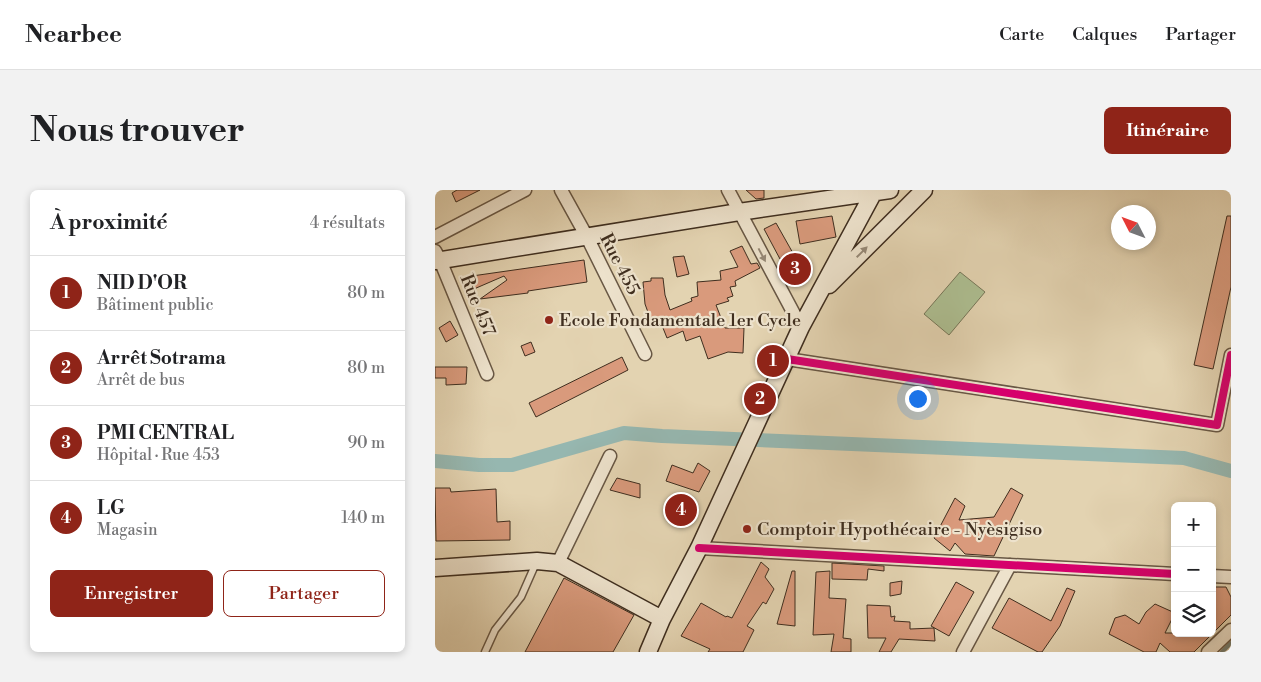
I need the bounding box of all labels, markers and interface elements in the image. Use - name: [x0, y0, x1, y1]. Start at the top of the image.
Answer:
- text: Nearbee: [25, 20, 122, 50]
- text: Carte: [999, 23, 1044, 46]
- text: Calques: [1072, 23, 1137, 46]
- text: Partager: [1165, 23, 1236, 46]
- button: Itinéraire: [1104, 107, 1231, 154]
- text: Nous trouver: [30, 109, 245, 152]
- north arrow: [1111, 205, 1156, 250]
- text: À proximité: [50, 210, 167, 236]
- text: 4 résultats: [310, 213, 385, 233]
- street label: Rue 455: [594, 230, 645, 299]
- one-way arrow: [856, 247, 868, 259]
- one-way arrow: [758, 248, 766, 262]
- pin: 3: [779, 250, 811, 288]
- text: NID D'OR: [97, 271, 187, 295]
- street label: Rue 457: [455, 271, 500, 339]
- text: 1: [62, 283, 70, 303]
- text: 80 m: [347, 283, 385, 303]
- text: Bâtiment public: [97, 295, 213, 315]
- place label: Ecole Fondamentale 1er Cycle: [559, 309, 801, 332]
- marker: Ecole Fondamentale 1er Cycle: [543, 314, 555, 326]
- pin: 1: [757, 342, 789, 380]
- text: Arrêt Sotrama: [97, 346, 226, 370]
- text: 2: [61, 358, 71, 378]
- text: 80 m: [347, 358, 385, 378]
- text: Arrêt de bus: [97, 370, 185, 390]
- pin: 2: [744, 380, 776, 418]
- your location: [905, 386, 931, 412]
- text: PMI CENTRAL: [97, 421, 234, 445]
- text: 3: [61, 433, 71, 453]
- text: 90 m: [347, 433, 385, 453]
- text: Hôpital · Rue 453: [97, 445, 220, 465]
- pin: 4: [665, 491, 697, 529]
- text: LG: [97, 496, 125, 520]
- map controls: [1171, 502, 1216, 637]
- button: +: [1171, 502, 1216, 547]
- text: 4: [61, 508, 71, 528]
- text: 140 m: [341, 508, 385, 528]
- place label: Comptoir Hypothécaire - Nyèsigiso: [757, 518, 1042, 541]
- text: Magasin: [97, 520, 157, 540]
- marker: Comptoir Hypothécaire - Nyèsigiso: [741, 523, 753, 535]
- button: −: [1171, 547, 1216, 592]
- button: Enregistrer: [50, 570, 213, 617]
- button: Partager: [223, 570, 385, 617]
- button: layers: [1171, 592, 1216, 637]

